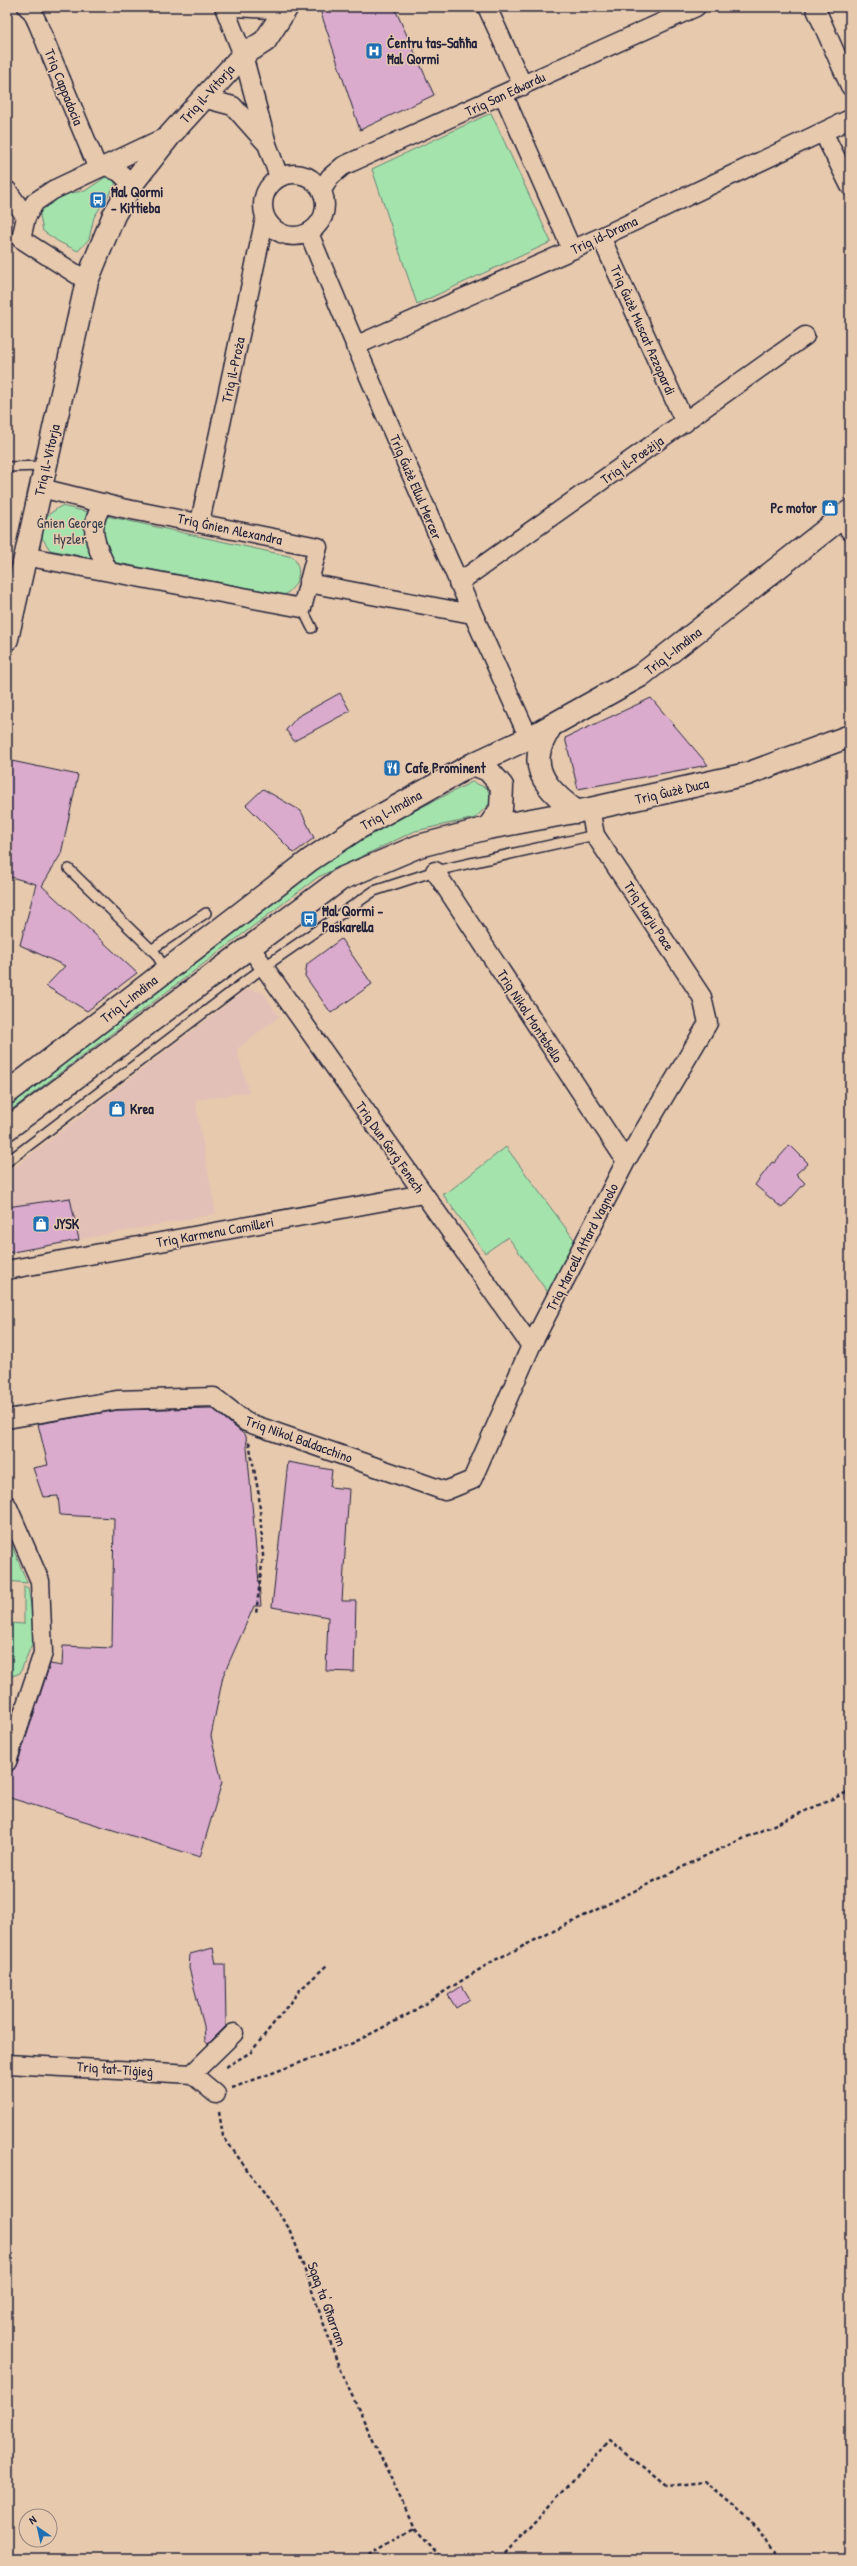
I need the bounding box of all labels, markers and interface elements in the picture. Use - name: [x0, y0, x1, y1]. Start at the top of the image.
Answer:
- place label: Ċentru tas-Saħħa Ħal Qormi: [386, 33, 477, 68]
- hospital icon: Ċentru tas-Saħħa Ħal Qormi: [364, 41, 384, 61]
- street label: Triq Cappadocia: [40, 46, 89, 129]
- street label: Triq il-Vitorja: [175, 60, 239, 128]
- street label: Triq San Edwardu: [462, 67, 549, 121]
- place label: Ħal Qormi - Kittieba: [110, 182, 163, 217]
- bus stop icon: Ħal Qormi - Kittieba: [88, 190, 108, 210]
- street label: Triq id-Drama: [567, 211, 641, 259]
- street label: Triq Ġużè Muscat Azzopardi: [605, 262, 681, 398]
- street label: Triq il-Proża: [216, 335, 250, 405]
- street label: Triq il-Vitorja: [29, 422, 65, 498]
- street label: Triq Ġużè Ellul Mercer: [385, 431, 447, 543]
- street label: Triq il-Poeżija: [596, 431, 668, 489]
- place label: Pc motor: [771, 498, 818, 517]
- shop icon: Pc motor: [820, 498, 840, 518]
- street label: Triq Ġnien Alexandra: [176, 508, 285, 550]
- park label: Ġnien George Hyzler: [37, 513, 104, 549]
- street label: Triq l-Imdina: [640, 622, 706, 680]
- restaurant icon: Cafe Prominent: [382, 758, 402, 778]
- place label: Cafe Prominent: [405, 758, 487, 777]
- street label: Triq Ġużè Duca: [633, 773, 711, 809]
- street label: Triq l-Imdina: [357, 785, 426, 835]
- street label: Triq Marju Pace: [619, 877, 679, 955]
- place label: Ħal Qormi - Paskarella: [321, 901, 384, 936]
- bus stop icon: Ħal Qormi - Paskarella: [299, 909, 319, 929]
- street label: Triq Nikol Montebello: [492, 965, 568, 1067]
- street label: Triq l-Imdina: [96, 970, 162, 1028]
- street label: Triq Dun Ġorġ Fenech: [351, 1097, 429, 1197]
- shop icon: Krea: [107, 1099, 127, 1119]
- place label: Krea: [130, 1099, 154, 1118]
- street label: Triq Marcell Attard Vagnolo: [541, 1179, 623, 1314]
- street label: Triq Karmenu Camilleri: [155, 1212, 275, 1252]
- shop icon: JYSK: [31, 1214, 51, 1234]
- place label: JYSK: [54, 1214, 80, 1233]
- street label: Triq Nikol Baldacchino: [243, 1410, 356, 1468]
- street label: Triq tat-Tiġieġ: [76, 2056, 154, 2082]
- street label: Sqaq ta' Għarram: [303, 2259, 351, 2349]
- north arrow: [18, 2508, 58, 2548]
- text: N: [26, 2512, 39, 2527]

